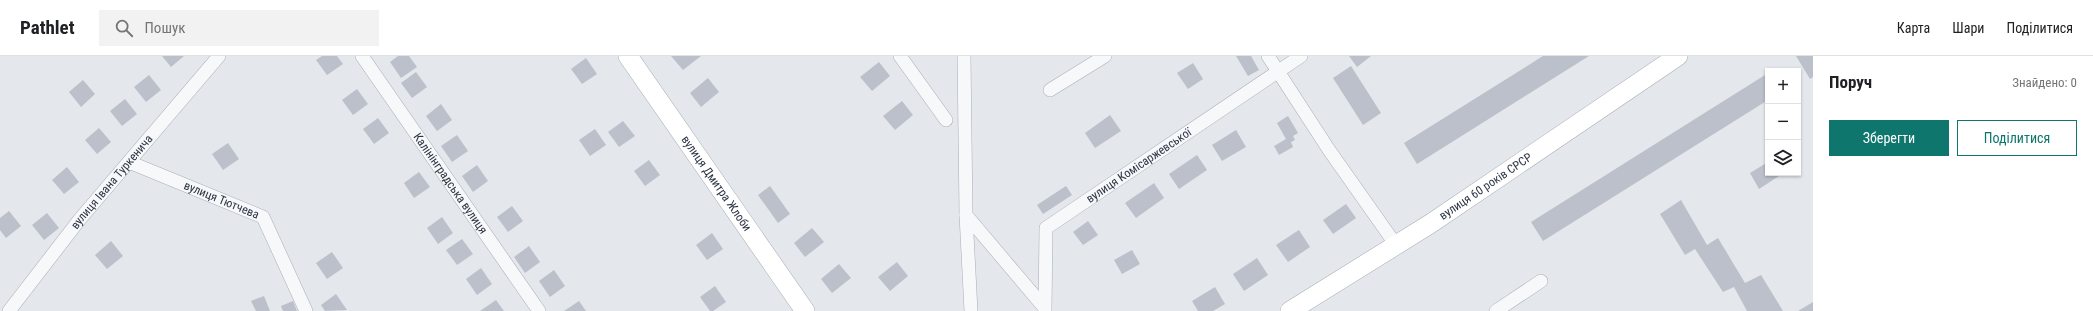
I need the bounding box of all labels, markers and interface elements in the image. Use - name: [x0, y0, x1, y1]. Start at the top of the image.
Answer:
- search box: [99, 10, 379, 46]
- text: Pathlet: [20, 16, 75, 39]
- icon: search: [113, 17, 135, 39]
- text: Пошук: [145, 19, 185, 37]
- text: Карта: [1897, 20, 1930, 36]
- text: Шари: [1952, 20, 1984, 36]
- text: Поділитися: [2006, 20, 2073, 36]
- map controls: [1765, 68, 1801, 176]
- button: +: [1765, 68, 1801, 104]
- text: Поруч: [1829, 72, 1872, 92]
- text: Знайдено: 0: [2012, 75, 2077, 90]
- button: −: [1765, 104, 1801, 140]
- button: Зберегти: [1829, 120, 1949, 156]
- button: Поділитися: [1957, 120, 2077, 156]
- street label: вулиця Комісаржевської: [1084, 124, 1195, 206]
- street label: Калінінградська вулиця: [411, 130, 490, 236]
- street label: вулиця Івана Туркенича: [68, 132, 156, 232]
- street label: вулиця Дмитра Жлоби: [678, 133, 754, 234]
- button: layers: [1765, 140, 1801, 176]
- street label: вулиця 60 років СРСР: [1437, 150, 1535, 223]
- street label: вулиця Тютчева: [182, 178, 261, 222]

